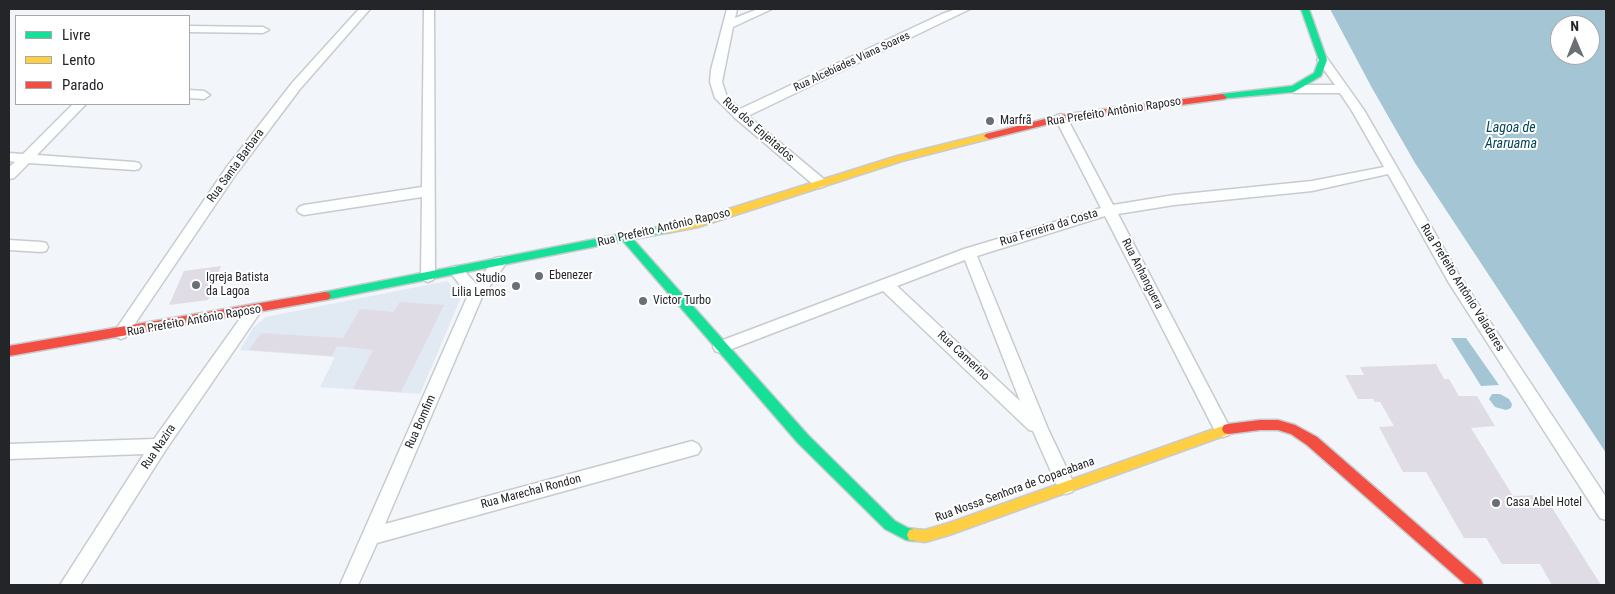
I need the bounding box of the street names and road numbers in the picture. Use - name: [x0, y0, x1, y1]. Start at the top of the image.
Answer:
- street label: Rua Alcebíades Viana Soares: [792, 29, 912, 95]
- street label: Rua Prefeito Antônio Raposo: [1046, 94, 1182, 130]
- street label: Rua dos Enjeitados: [719, 95, 797, 165]
- street label: Rua Santa Barbara: [205, 126, 267, 206]
- street label: Rua Prefeito Antônio Raposo: [596, 206, 732, 250]
- street label: Rua Ferreira da Costa: [998, 206, 1100, 250]
- street label: Rua Prefeito Antônio Valadares: [1417, 222, 1507, 354]
- street label: Rua Anhanguera: [1118, 236, 1166, 312]
- street label: Rua Prefeito Antônio Raposo: [126, 302, 262, 340]
- street label: Rua Camerino: [934, 328, 992, 384]
- street label: Rua Bomfim: [403, 393, 439, 451]
- street label: Rua Nazira: [139, 422, 179, 472]
- street label: Rua Nossa Senhora de Copacabana: [933, 454, 1097, 526]
- street label: Rua Marechal Rondon: [479, 472, 583, 512]

